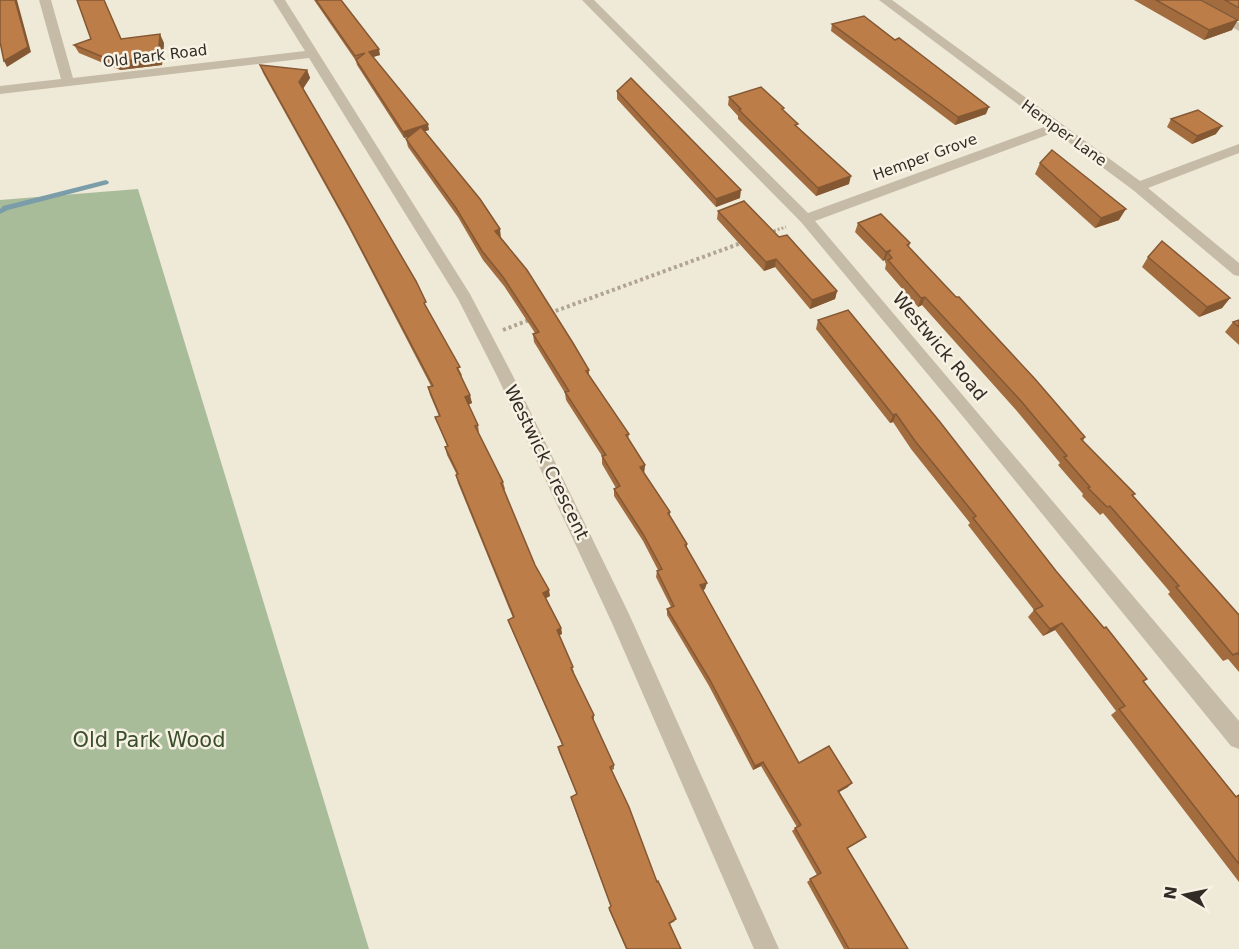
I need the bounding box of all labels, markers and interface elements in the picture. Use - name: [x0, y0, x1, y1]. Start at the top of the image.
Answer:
- street label: Old Park Road: [102, 41, 208, 71]
- street label: Hemper Lane: [1018, 96, 1110, 170]
- street label: Hemper Grove: [870, 130, 980, 184]
- street label: Westwick Road: [889, 287, 991, 405]
- street label: Westwick Crescent: [500, 381, 594, 543]
- park label: Old Park Wood: [73, 728, 226, 752]
- north arrow: [1155, 865, 1215, 925]
- text: N: [1160, 885, 1181, 901]

